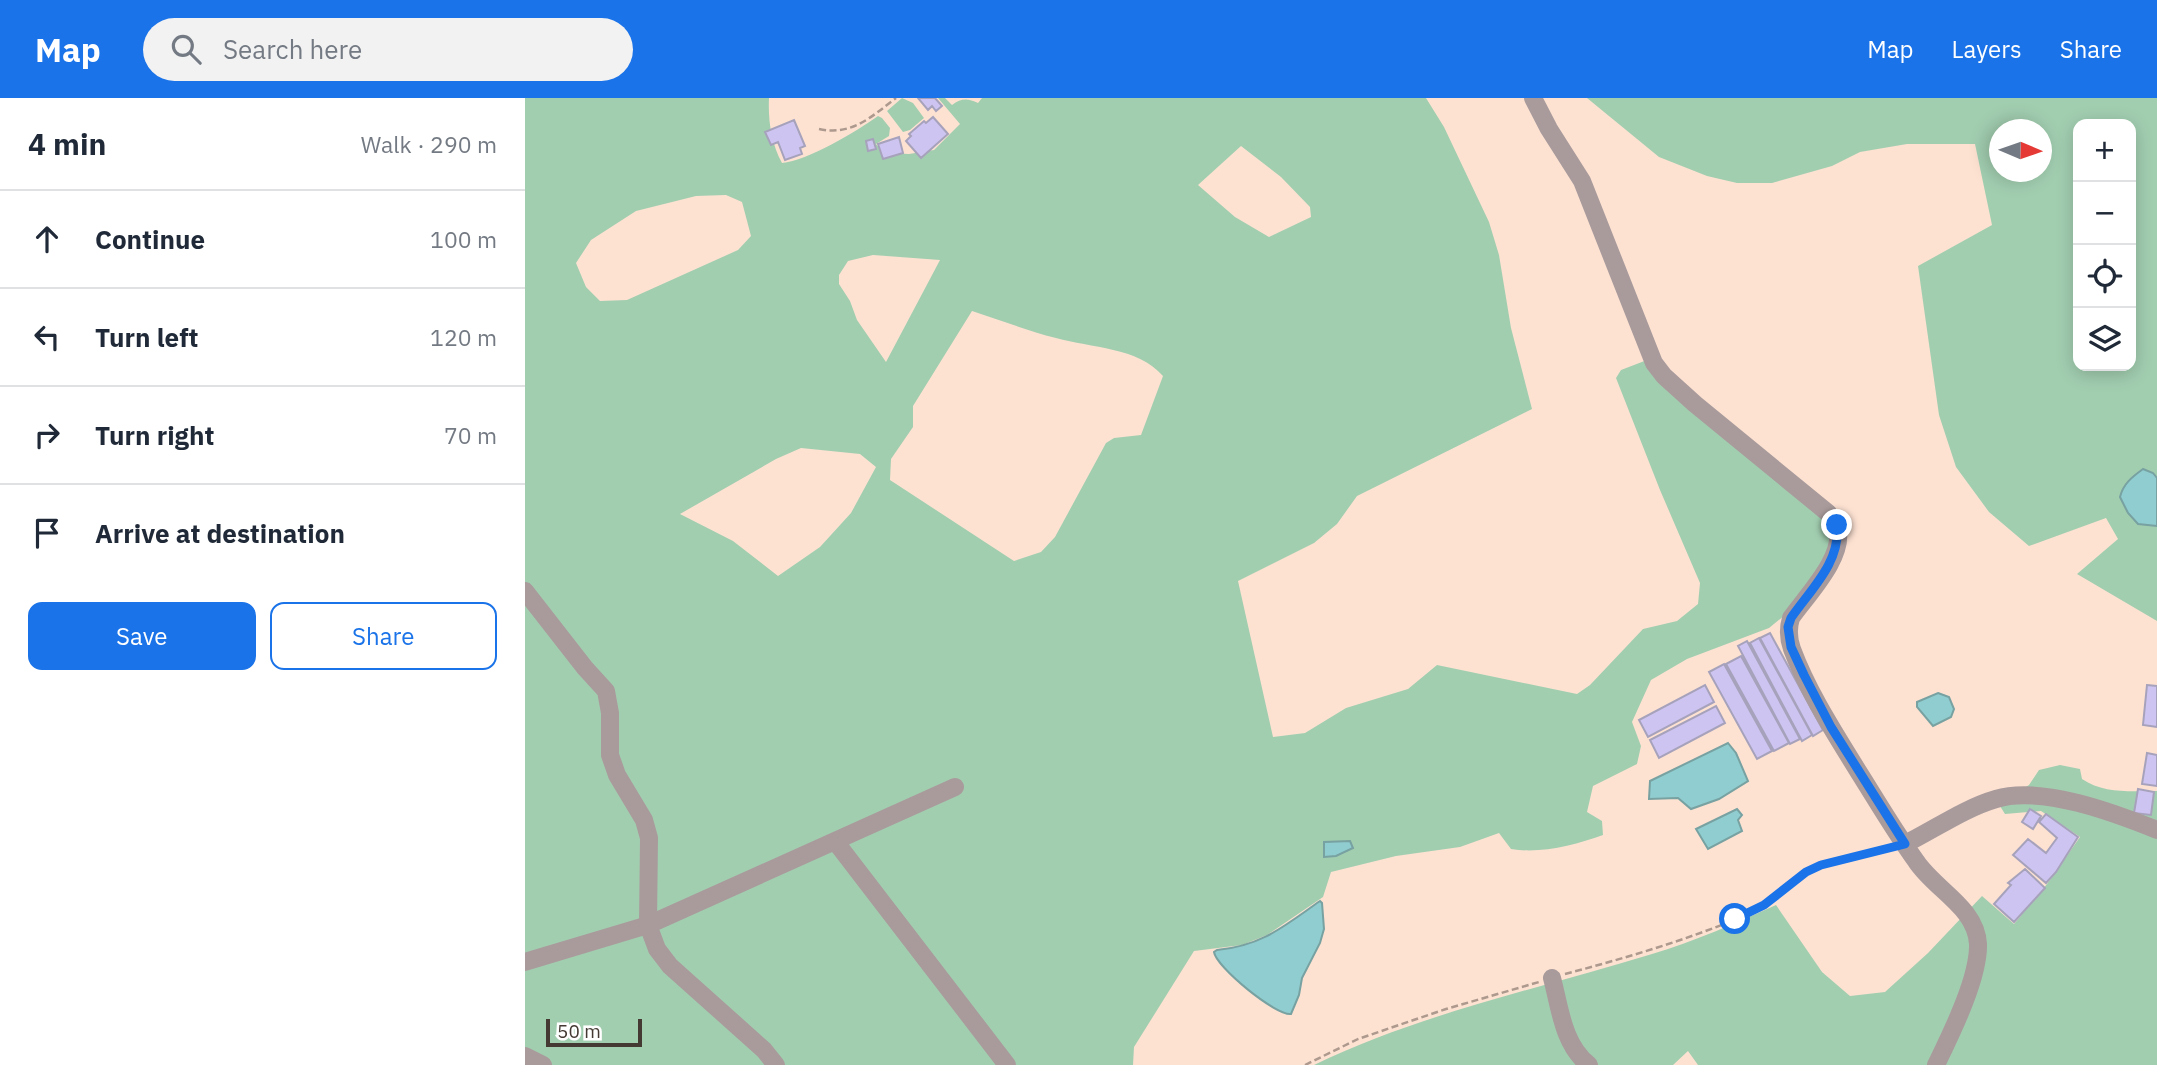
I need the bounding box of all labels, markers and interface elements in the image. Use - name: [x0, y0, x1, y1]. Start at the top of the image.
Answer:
- search box: [143, 18, 633, 81]
- text: Map: [35, 28, 101, 71]
- icon: search: [167, 30, 205, 68]
- text: Search here: [223, 32, 362, 66]
- text: Map: [1867, 33, 1914, 65]
- text: Layers: [1952, 33, 2022, 65]
- text: Share: [2060, 33, 2122, 65]
- north arrow: [1989, 119, 2052, 182]
- map controls: [2073, 119, 2136, 371]
- button: +: [2073, 119, 2136, 182]
- text: 4 min: [28, 124, 106, 163]
- text: Walk · 290 m: [361, 129, 497, 159]
- button: −: [2073, 182, 2136, 245]
- icon: ahead: [28, 220, 66, 258]
- text: Continue: [95, 222, 205, 256]
- text: 100 m: [430, 224, 497, 254]
- button: locate: [2073, 245, 2136, 308]
- button: layers: [2073, 308, 2136, 371]
- icon: left: [28, 318, 66, 356]
- text: Turn left: [95, 320, 198, 354]
- text: 120 m: [430, 322, 497, 352]
- icon: right: [28, 416, 66, 454]
- text: Turn right: [95, 418, 214, 452]
- text: 70 m: [444, 420, 497, 450]
- route end: [1821, 509, 1852, 540]
- icon: arrive: [28, 514, 66, 552]
- text: Arrive at destination: [95, 516, 345, 550]
- button: Save: [28, 602, 256, 670]
- button: Share: [270, 602, 497, 670]
- route start: [1719, 903, 1750, 934]
- scale bar: [546, 1016, 642, 1048]
- text: 50 m: [557, 1019, 601, 1043]

